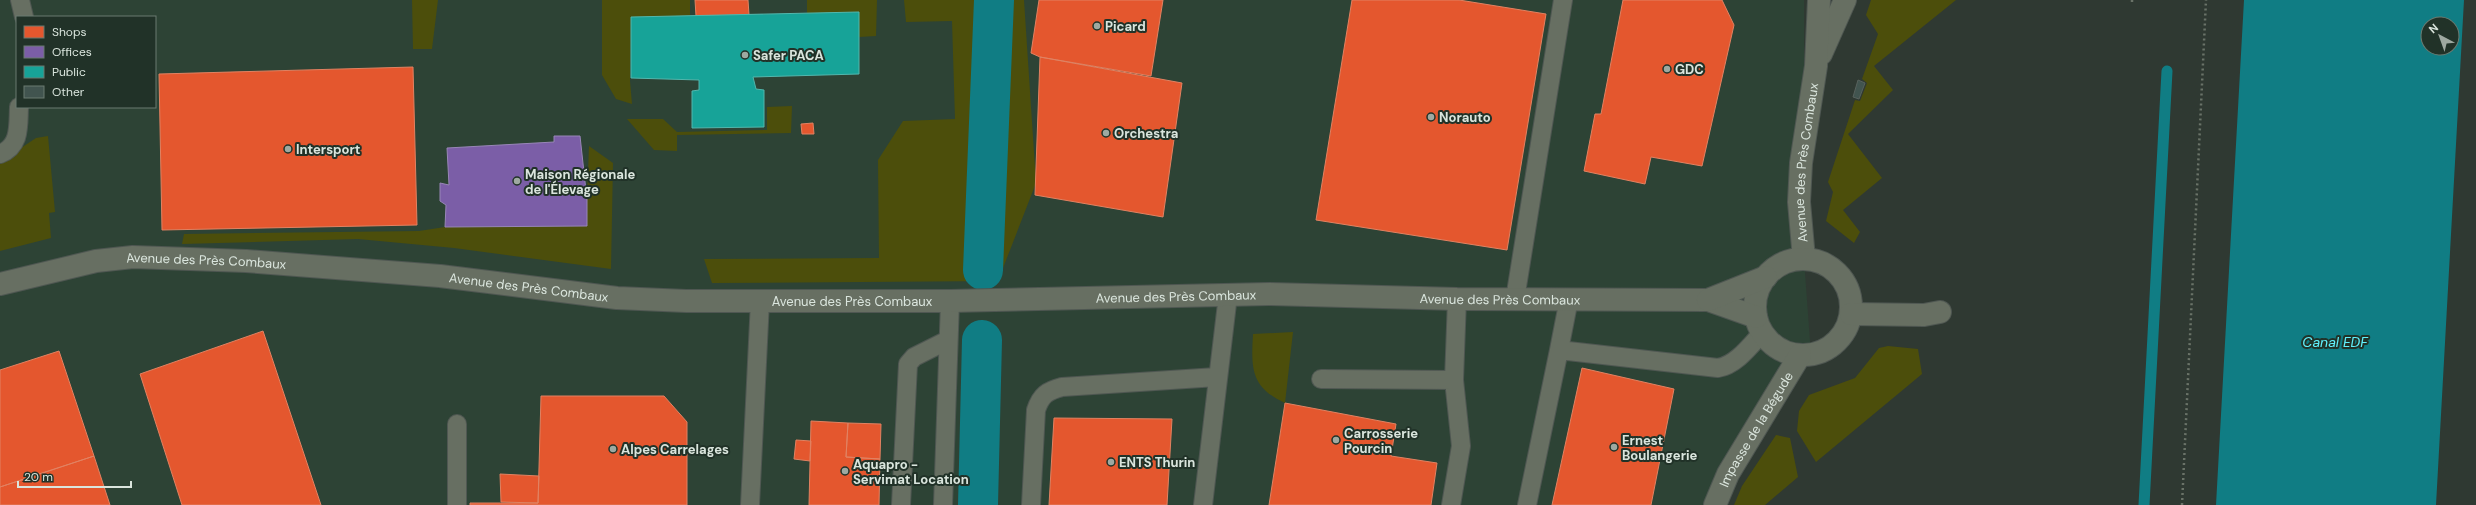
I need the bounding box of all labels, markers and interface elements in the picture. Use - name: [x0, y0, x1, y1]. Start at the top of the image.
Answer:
- legend: [16, 16, 156, 108]
- north arrow: [2420, 16, 2460, 56]
- place label: Picard: [1105, 18, 1146, 35]
- marker: Picard: [1092, 21, 1102, 31]
- text: N: [2426, 21, 2441, 36]
- text: Shops: [52, 24, 87, 40]
- text: Offices: [52, 44, 92, 60]
- place label: Safer PACA: [753, 47, 824, 64]
- marker: Safer PACA: [740, 50, 750, 60]
- place label: GDC: [1675, 61, 1704, 78]
- text: Public: [52, 64, 86, 80]
- marker: GDC: [1662, 64, 1672, 74]
- street label: Avenue des Près Combaux: [1790, 81, 1822, 243]
- text: Other: [52, 84, 85, 100]
- place label: Norauto: [1439, 109, 1491, 126]
- marker: Norauto: [1426, 112, 1436, 122]
- place label: Orchestra: [1114, 125, 1178, 142]
- marker: Orchestra: [1101, 128, 1111, 138]
- place label: Intersport: [296, 141, 360, 158]
- marker: Intersport: [283, 144, 293, 154]
- place label: Maison Régionale de l'Élevage: [525, 166, 635, 198]
- marker: Maison Régionale de l'Élevage: [512, 176, 522, 186]
- street label: Avenue des Près Combaux: [125, 248, 287, 273]
- street label: Avenue des Près Combaux: [448, 269, 610, 305]
- street label: Avenue des Près Combaux: [1096, 286, 1257, 306]
- street label: Avenue des Près Combaux: [1419, 290, 1581, 308]
- street label: Avenue des Près Combaux: [772, 293, 933, 310]
- water label: Canal EDF: [2302, 333, 2369, 351]
- street label: Impasse de la Bégude: [1715, 368, 1796, 490]
- place label: Carrosserie Pourcin: [1344, 425, 1418, 457]
- place label: Ernest Boulangerie: [1622, 432, 1698, 464]
- marker: Carrosserie Pourcin: [1331, 435, 1341, 445]
- place label: Alpes Carrelages: [621, 441, 729, 458]
- marker: Ernest Boulangerie: [1609, 442, 1619, 452]
- marker: Alpes Carrelages: [608, 444, 618, 454]
- place label: ENTS Thurin: [1119, 454, 1195, 471]
- place label: Aquapro - Servimat Location: [853, 456, 969, 488]
- marker: ENTS Thurin: [1106, 457, 1116, 467]
- scale bar: [18, 463, 131, 489]
- marker: Aquapro - Servimat Location: [840, 466, 850, 476]
- text: 20 m: [24, 469, 53, 485]

